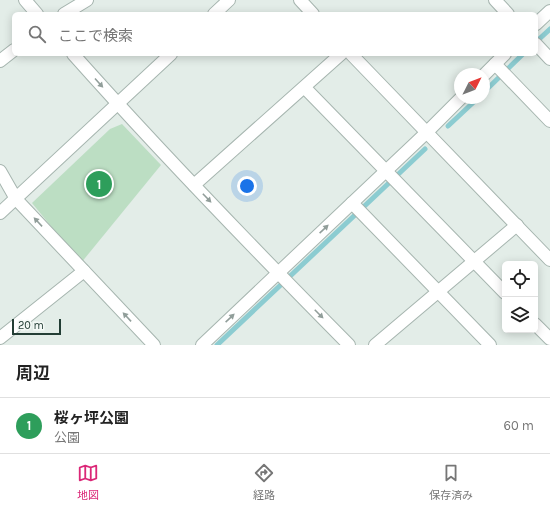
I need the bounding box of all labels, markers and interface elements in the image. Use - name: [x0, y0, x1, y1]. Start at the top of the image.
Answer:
- search box: [12, 12, 538, 56]
- icon: search: [26, 23, 48, 45]
- text: ここで検索: [58, 27, 133, 45]
- north arrow: [454, 68, 490, 104]
- one-way arrow: [94, 78, 104, 88]
- pin: 1: [86, 169, 112, 199]
- your location: [237, 176, 257, 196]
- one-way arrow: [202, 193, 212, 203]
- one-way arrow: [33, 217, 43, 227]
- one-way arrow: [320, 225, 329, 234]
- map controls: [502, 261, 538, 333]
- button: locate: [502, 261, 538, 297]
- button: layers: [502, 297, 538, 333]
- one-way arrow: [314, 309, 324, 319]
- one-way arrow: [122, 312, 132, 322]
- one-way arrow: [225, 313, 235, 323]
- scale bar: [12, 317, 61, 336]
- text: 20 m: [18, 319, 44, 332]
- text: 周辺: [16, 363, 50, 383]
- text: 桜ヶ坪公園: [54, 409, 129, 427]
- text: 1: [27, 418, 31, 433]
- text: 60 m: [504, 418, 534, 433]
- text: 公園: [54, 430, 80, 445]
- tab: 地図: [77, 462, 99, 502]
- tab: 経路: [253, 462, 275, 502]
- tab: 保存済み: [429, 462, 473, 502]

